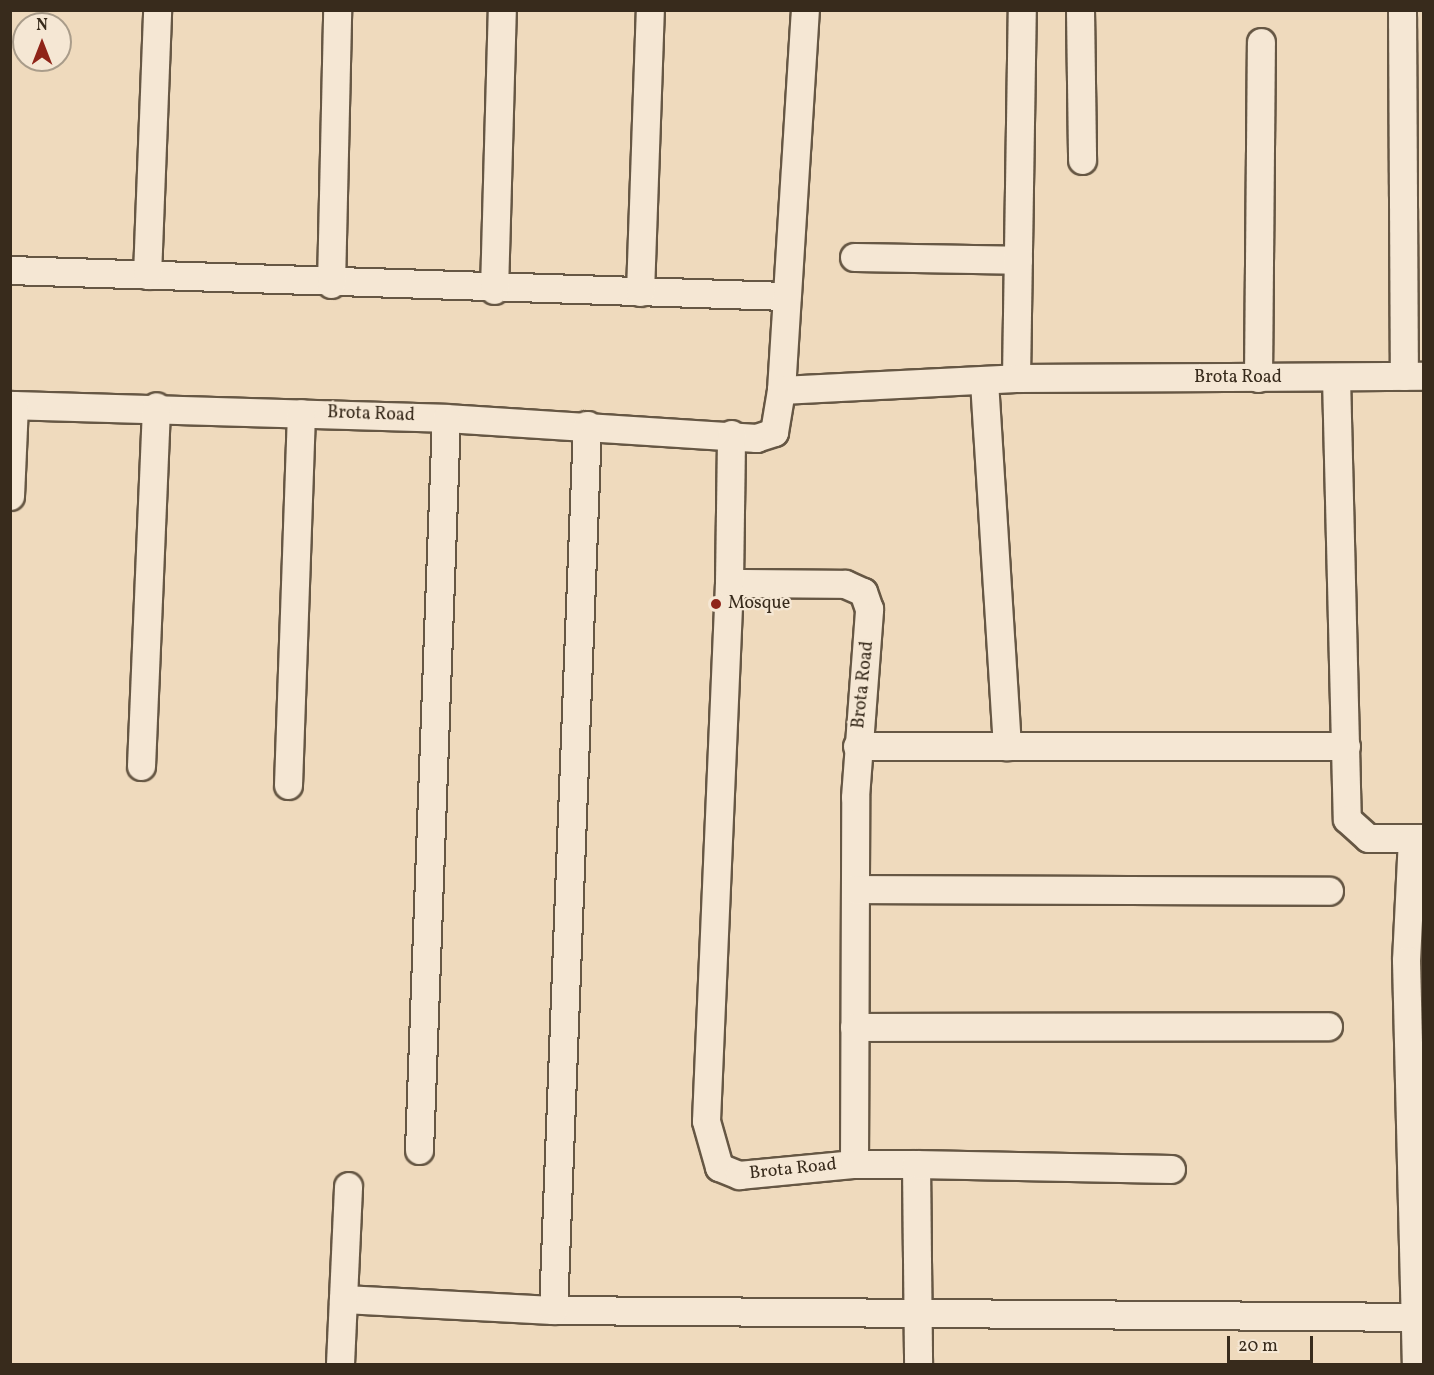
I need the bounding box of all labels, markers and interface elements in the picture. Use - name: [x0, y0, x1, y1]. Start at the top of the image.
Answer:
- north arrow: [12, 12, 72, 72]
- text: N: [36, 15, 48, 37]
- street label: Brota Road: [1194, 367, 1282, 389]
- street label: Brota Road: [327, 403, 415, 427]
- place label: Mosque: [728, 593, 790, 615]
- marker: Mosque: [709, 597, 723, 611]
- street label: Brota Road: [849, 640, 879, 730]
- street label: Brota Road: [748, 1155, 838, 1185]
- scale bar: [1230, 1324, 1316, 1362]
- text: 20 m: [1238, 1334, 1278, 1359]

